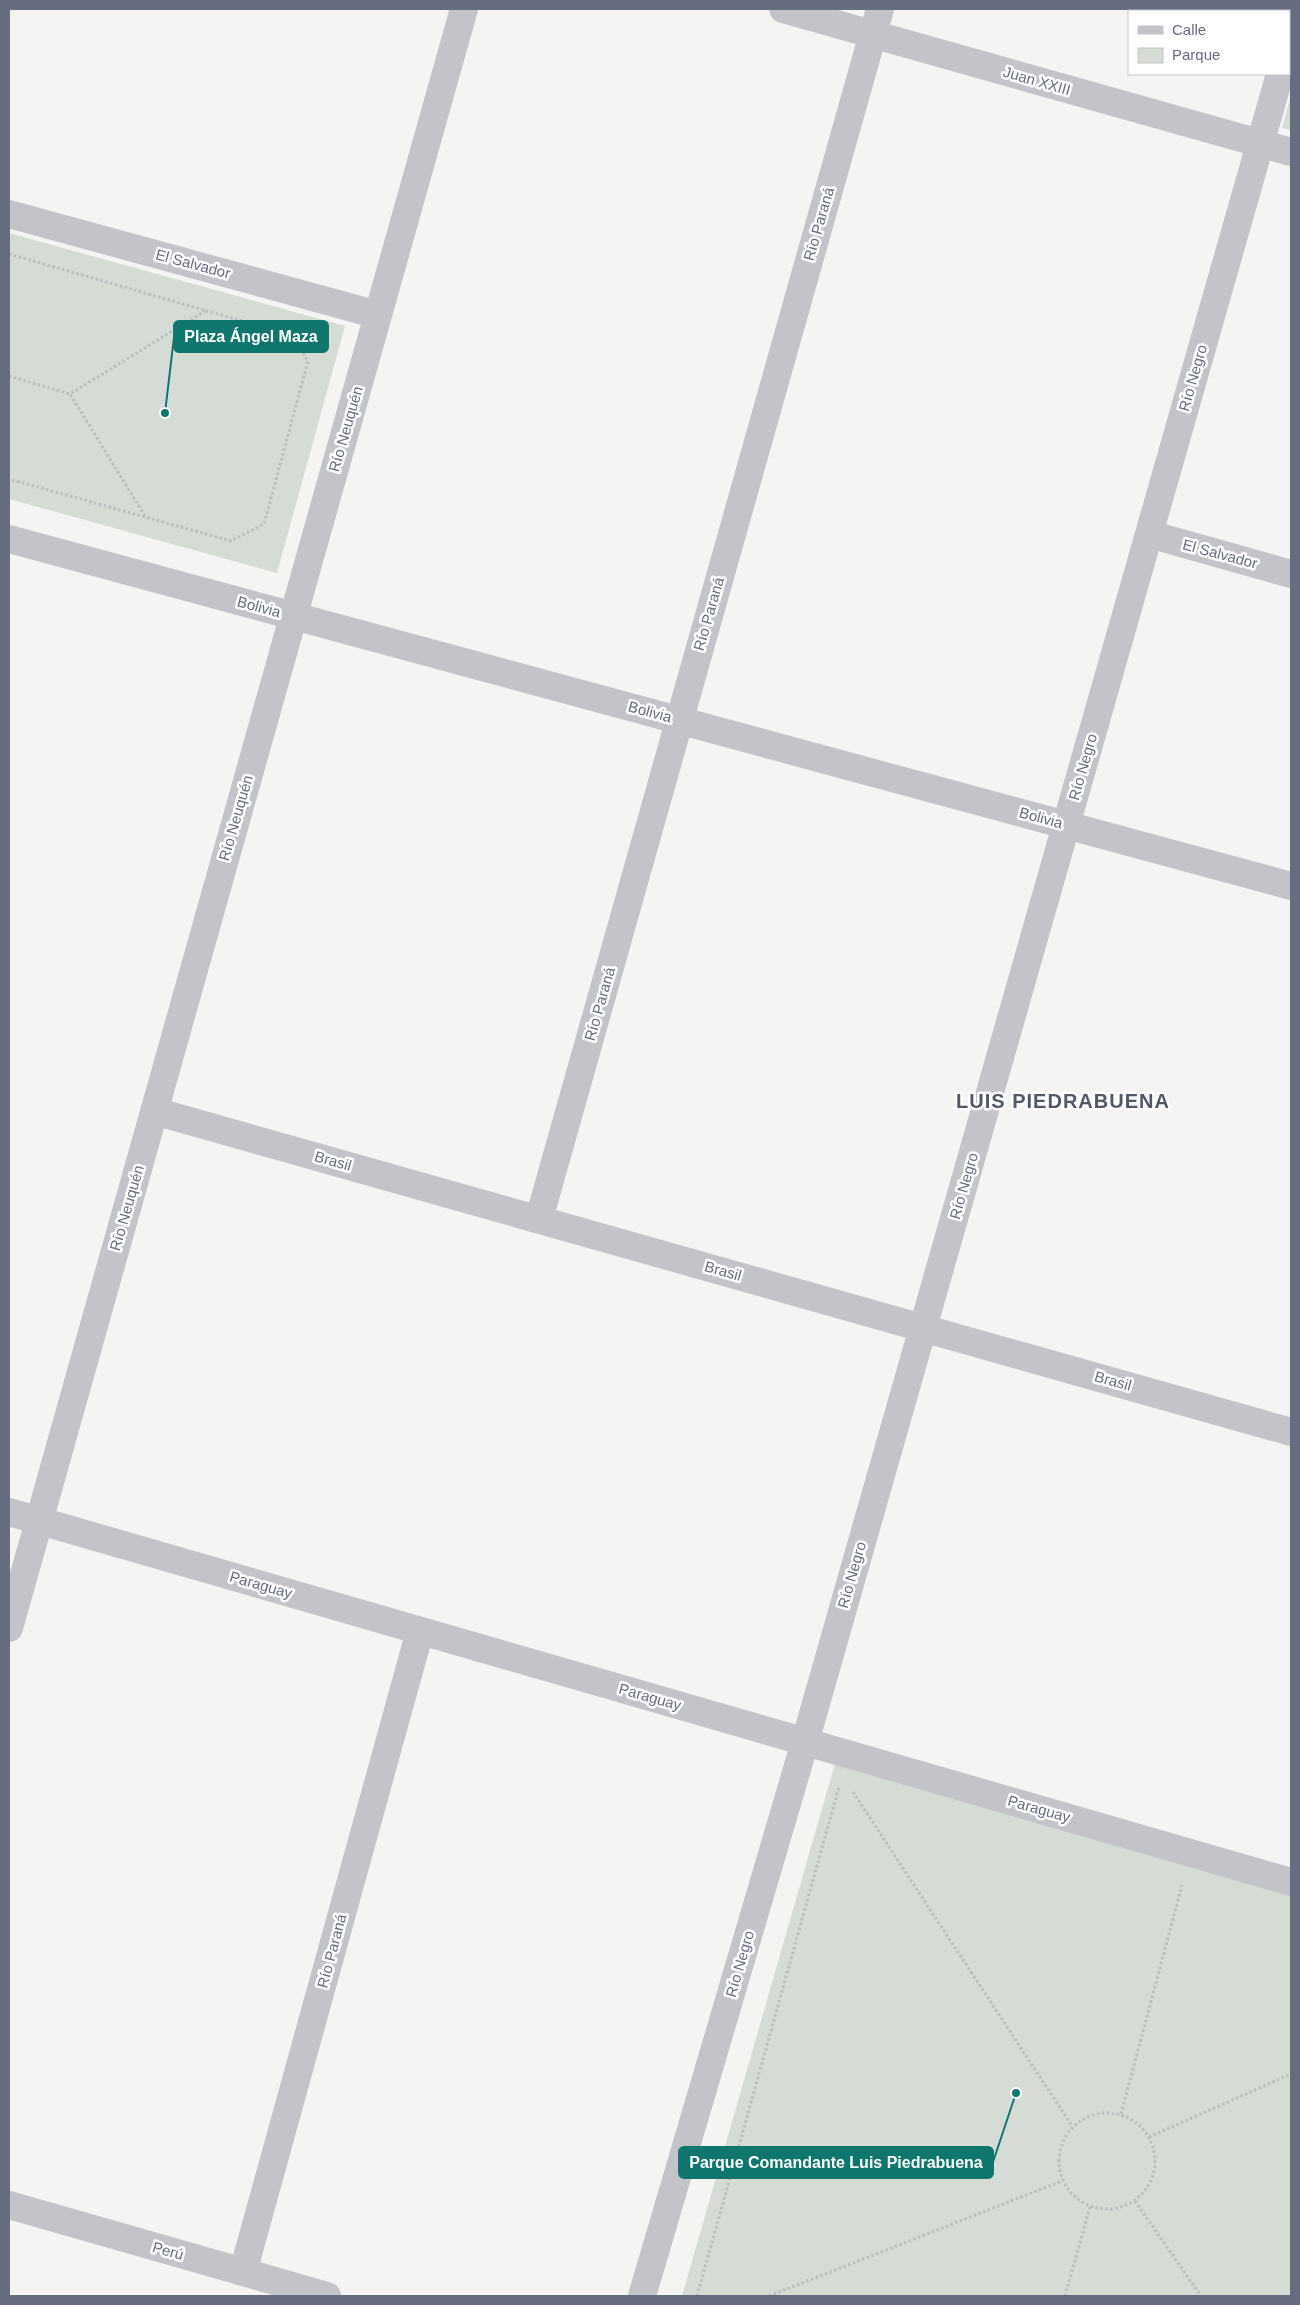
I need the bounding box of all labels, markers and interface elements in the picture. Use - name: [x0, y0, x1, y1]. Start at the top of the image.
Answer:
- legend: [1128, 10, 1290, 75]
- text: Calle: [1172, 21, 1206, 38]
- text: Parque: [1172, 46, 1220, 63]
- street label: Juan XXIII: [1002, 63, 1073, 98]
- street label: Río Paraná: [800, 184, 837, 263]
- street label: El Salvador: [154, 245, 232, 282]
- callout: Plaza Ángel Maza: [174, 321, 328, 352]
- text: Plaza Ángel Maza: [184, 327, 318, 345]
- street label: Río Negro: [1175, 343, 1210, 413]
- street label: Río Neuquén: [325, 384, 366, 474]
- street label: El Salvador: [1181, 535, 1259, 572]
- street label: Río Paraná: [690, 574, 727, 653]
- street label: Bolivia: [236, 593, 283, 621]
- street label: Bolivia: [627, 698, 674, 726]
- street label: Río Negro: [1065, 732, 1100, 802]
- street label: Río Neuquén: [215, 773, 256, 863]
- street label: Bolivia: [1018, 804, 1065, 832]
- street label: Río Paraná: [581, 964, 618, 1043]
- district label: LUIS PIEDRABUENA: [956, 1090, 1170, 1112]
- street label: Brasil: [313, 1147, 354, 1174]
- street label: Río Negro: [946, 1151, 981, 1221]
- street label: Río Neuquén: [106, 1163, 147, 1253]
- street label: Brasil: [703, 1257, 744, 1284]
- street label: Brasil: [1093, 1367, 1134, 1394]
- street label: Río Negro: [834, 1540, 869, 1610]
- street label: Paraguay: [228, 1567, 295, 1602]
- street label: Paraguay: [617, 1679, 684, 1714]
- street label: Paraguay: [1006, 1791, 1073, 1826]
- street label: Río Paraná: [313, 1911, 350, 1990]
- street label: Río Negro: [722, 1929, 757, 1999]
- callout: Parque Comandante Luis Piedrabuena: [679, 2147, 993, 2178]
- text: Parque Comandante Luis Piedrabuena: [689, 2154, 983, 2171]
- street label: Perú: [151, 2238, 186, 2263]

